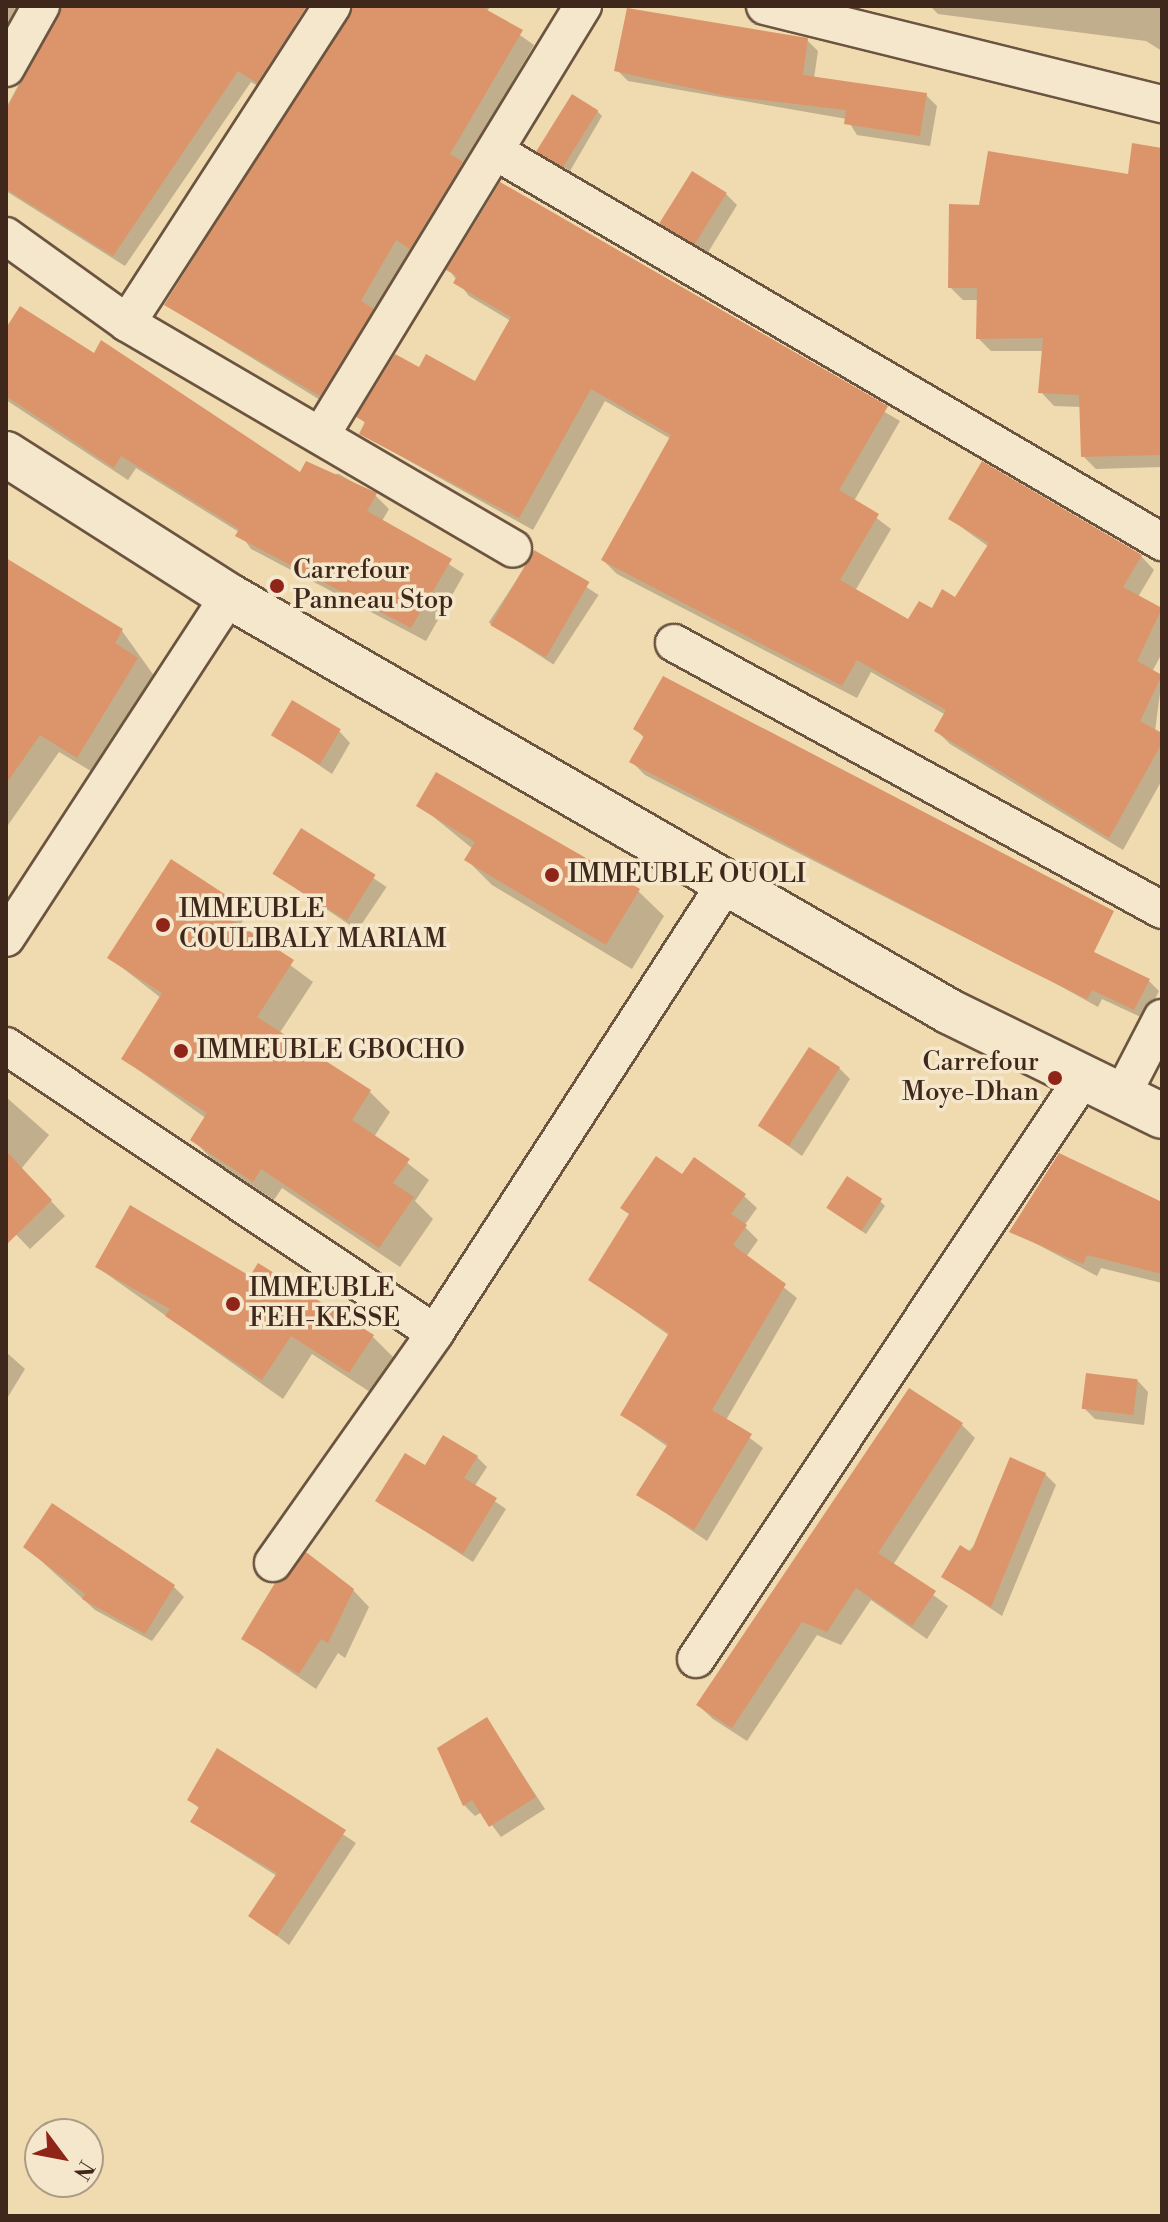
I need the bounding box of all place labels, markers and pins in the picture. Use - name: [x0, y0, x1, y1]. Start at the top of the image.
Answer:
- place label: Carrefour Panneau Stop: [293, 555, 453, 616]
- marker: Carrefour Panneau Stop: [268, 577, 286, 595]
- place label: IMMEUBLE OUOLI: [568, 859, 806, 891]
- marker: IMMEUBLE OUOLI: [543, 866, 561, 884]
- place label: IMMEUBLE COULIBALY MARIAM: [179, 894, 447, 956]
- marker: IMMEUBLE COULIBALY MARIAM: [154, 916, 172, 934]
- place label: IMMEUBLE GBOCHO: [197, 1035, 465, 1067]
- marker: IMMEUBLE GBOCHO: [172, 1042, 190, 1060]
- place label: Carrefour Moye-Dhan: [902, 1047, 1039, 1108]
- marker: Carrefour Moye-Dhan: [1046, 1069, 1064, 1087]
- place label: IMMEUBLE FEH-KESSE: [249, 1273, 400, 1334]
- marker: IMMEUBLE FEH-KESSE: [224, 1295, 242, 1313]

